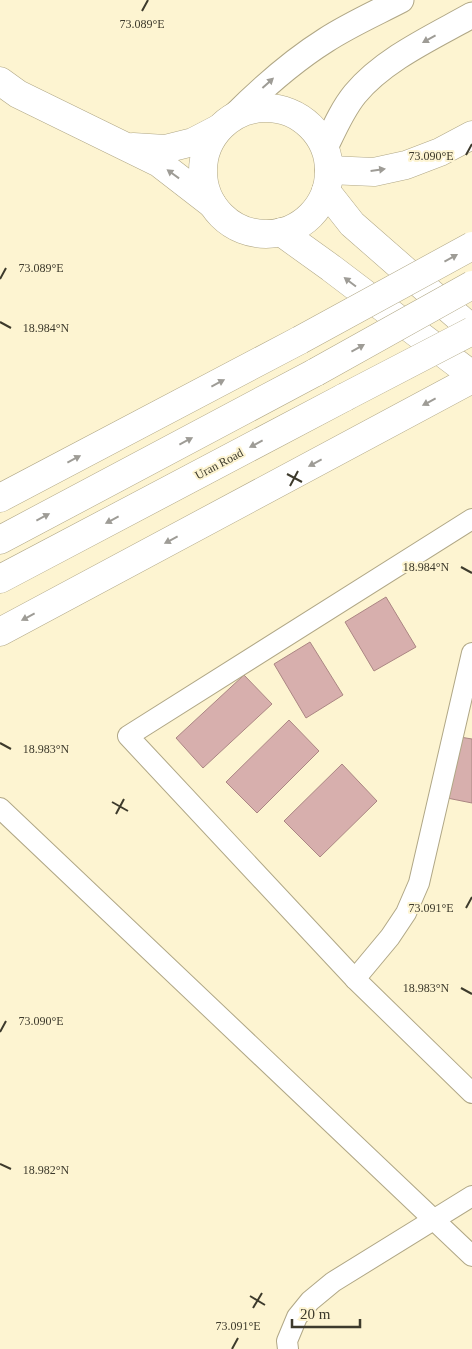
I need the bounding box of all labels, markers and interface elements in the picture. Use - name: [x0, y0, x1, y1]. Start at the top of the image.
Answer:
- text: 73.089°E: [119, 17, 165, 31]
- one-way arrow: [422, 35, 437, 43]
- one-way arrow: [262, 77, 274, 89]
- text: 73.090°E: [408, 149, 454, 163]
- one-way arrow: [370, 166, 386, 174]
- one-way arrow: [166, 169, 180, 179]
- one-way arrow: [444, 253, 457, 262]
- text: 73.089°E: [18, 261, 64, 275]
- one-way arrow: [343, 277, 357, 287]
- text: 18.984°N: [23, 321, 70, 335]
- one-way arrow: [351, 344, 366, 352]
- one-way arrow: [211, 379, 225, 387]
- one-way arrow: [422, 398, 436, 406]
- one-way arrow: [179, 437, 194, 445]
- one-way arrow: [249, 440, 262, 449]
- street label: Uran Road: [193, 446, 245, 482]
- one-way arrow: [67, 455, 81, 463]
- one-way arrow: [308, 459, 321, 468]
- one-way arrow: [36, 513, 50, 521]
- one-way arrow: [105, 516, 119, 524]
- one-way arrow: [164, 536, 179, 544]
- text: 18.984°N: [403, 560, 450, 574]
- one-way arrow: [21, 613, 35, 621]
- text: 18.983°N: [23, 742, 70, 756]
- text: 73.091°E: [408, 901, 454, 915]
- text: 18.983°N: [403, 981, 450, 995]
- text: 73.090°E: [18, 1014, 64, 1028]
- text: 18.982°N: [23, 1163, 70, 1177]
- scale bar: [292, 1296, 360, 1328]
- text: 20 m: [300, 1306, 331, 1322]
- text: 73.091°E: [215, 1319, 261, 1333]

